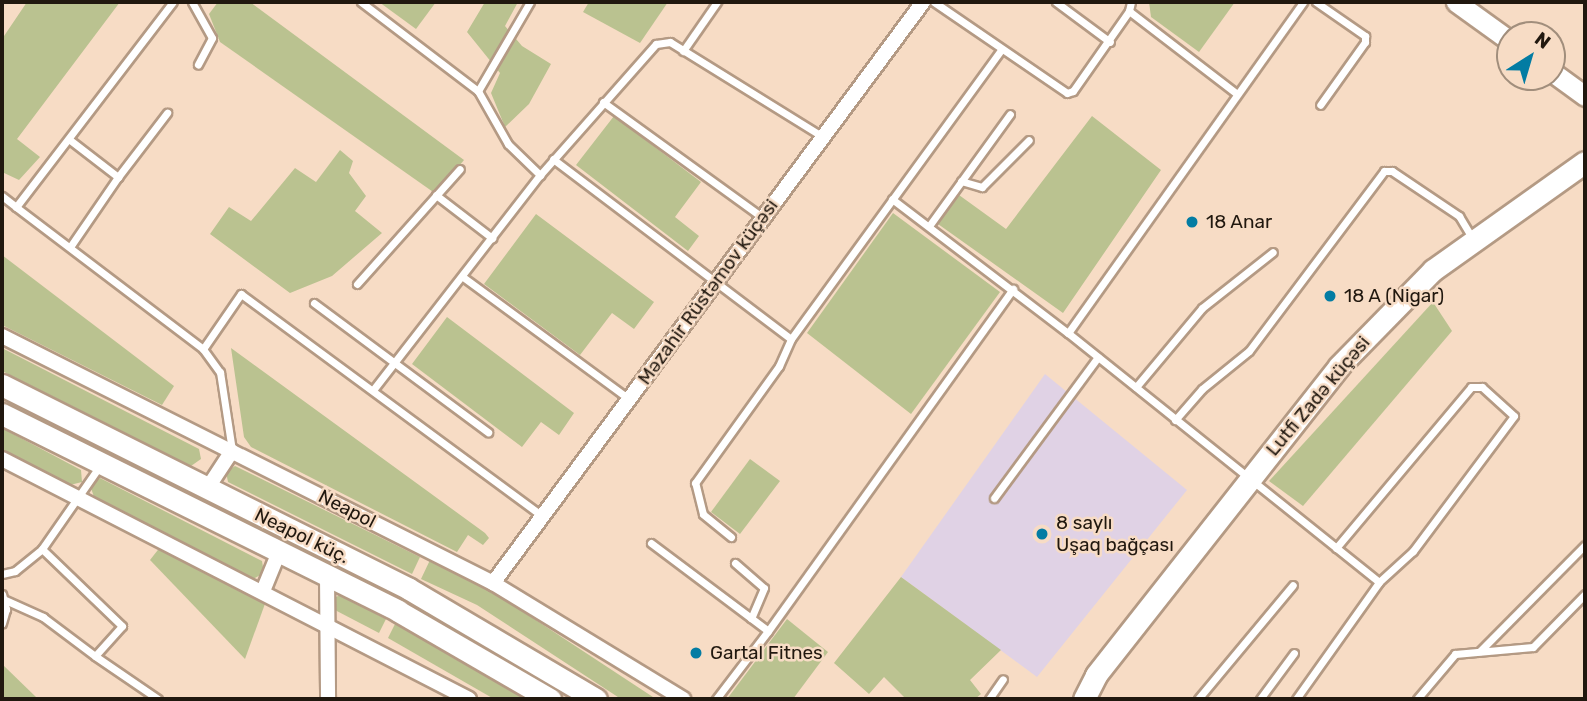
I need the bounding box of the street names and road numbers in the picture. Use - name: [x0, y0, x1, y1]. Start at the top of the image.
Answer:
- street label: Məzahir Rüstəmov küçəsi: [633, 194, 783, 390]
- street label: Lutfi Zadə küçəsi: [1261, 331, 1375, 461]
- street label: Neapol: [315, 485, 379, 533]
- street label: Neapol küç.: [251, 503, 353, 569]

